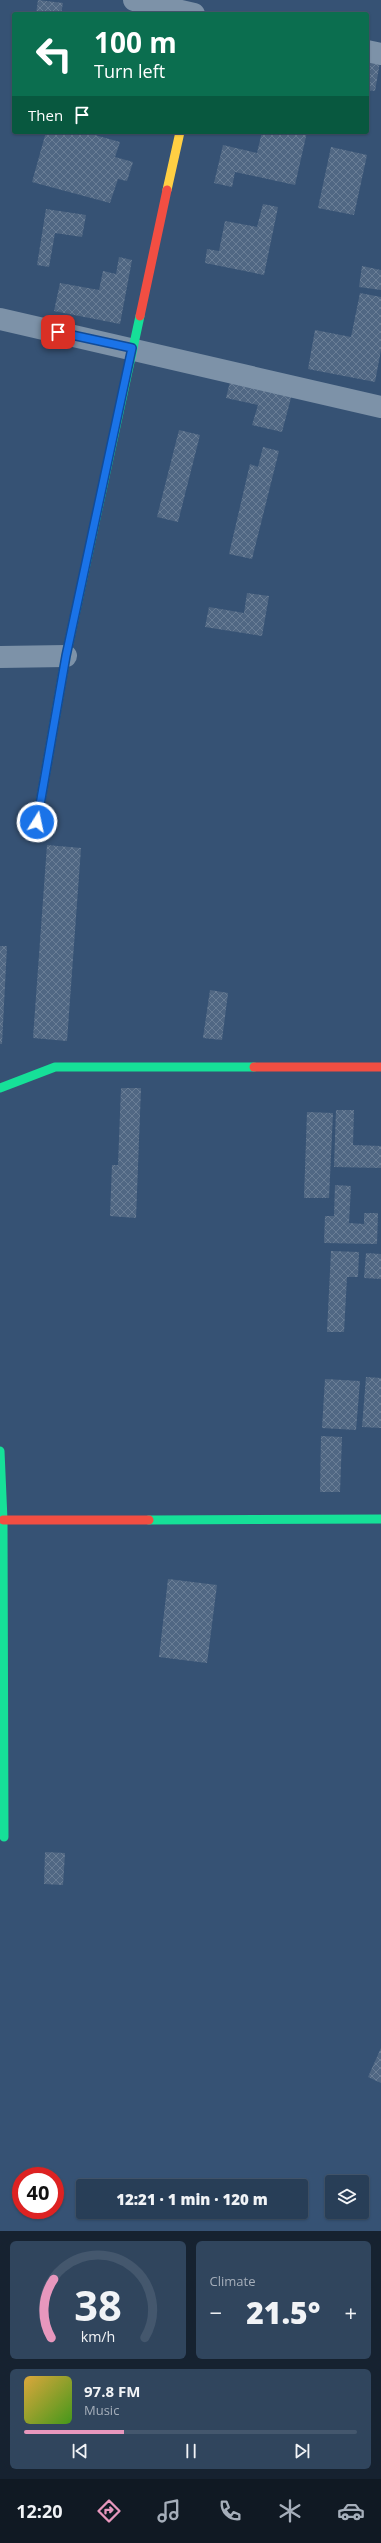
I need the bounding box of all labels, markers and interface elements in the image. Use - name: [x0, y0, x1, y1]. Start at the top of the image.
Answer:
- text: 100 m: [94, 23, 177, 61]
- icon: left: [28, 28, 80, 80]
- text: Turn left: [94, 59, 165, 83]
- icon: arrive: [71, 104, 93, 126]
- text: Then: [28, 105, 63, 125]
- pin: [41, 315, 75, 349]
- icon: arrive: [47, 321, 69, 343]
- position arrow: [16, 801, 58, 843]
- speed limit sign: 40: [12, 2167, 64, 2219]
- map controls: [325, 2175, 369, 2219]
- button: layers: [325, 2175, 369, 2219]
- text: 12:21 · 1 min · 120 m: [116, 2189, 268, 2209]
- text: Climate: [210, 2272, 255, 2290]
- text: 38: [74, 2277, 122, 2333]
- text: 21.5°: [246, 2292, 320, 2333]
- text: −: [210, 2297, 222, 2327]
- text: +: [344, 2297, 357, 2327]
- text: km/h: [80, 2327, 115, 2346]
- text: 97.8 FM: [84, 2381, 140, 2401]
- text: Music: [84, 2401, 119, 2419]
- icon: previous: [69, 2440, 91, 2462]
- icon: pause: [180, 2440, 202, 2462]
- icon: next: [291, 2440, 313, 2462]
- icon: directions: [95, 2497, 123, 2525]
- icon: music: [155, 2497, 183, 2525]
- icon: phone: [216, 2497, 244, 2525]
- icon: climate: [276, 2497, 304, 2525]
- icon: car: [337, 2497, 365, 2525]
- text: 12:20: [16, 2499, 63, 2523]

